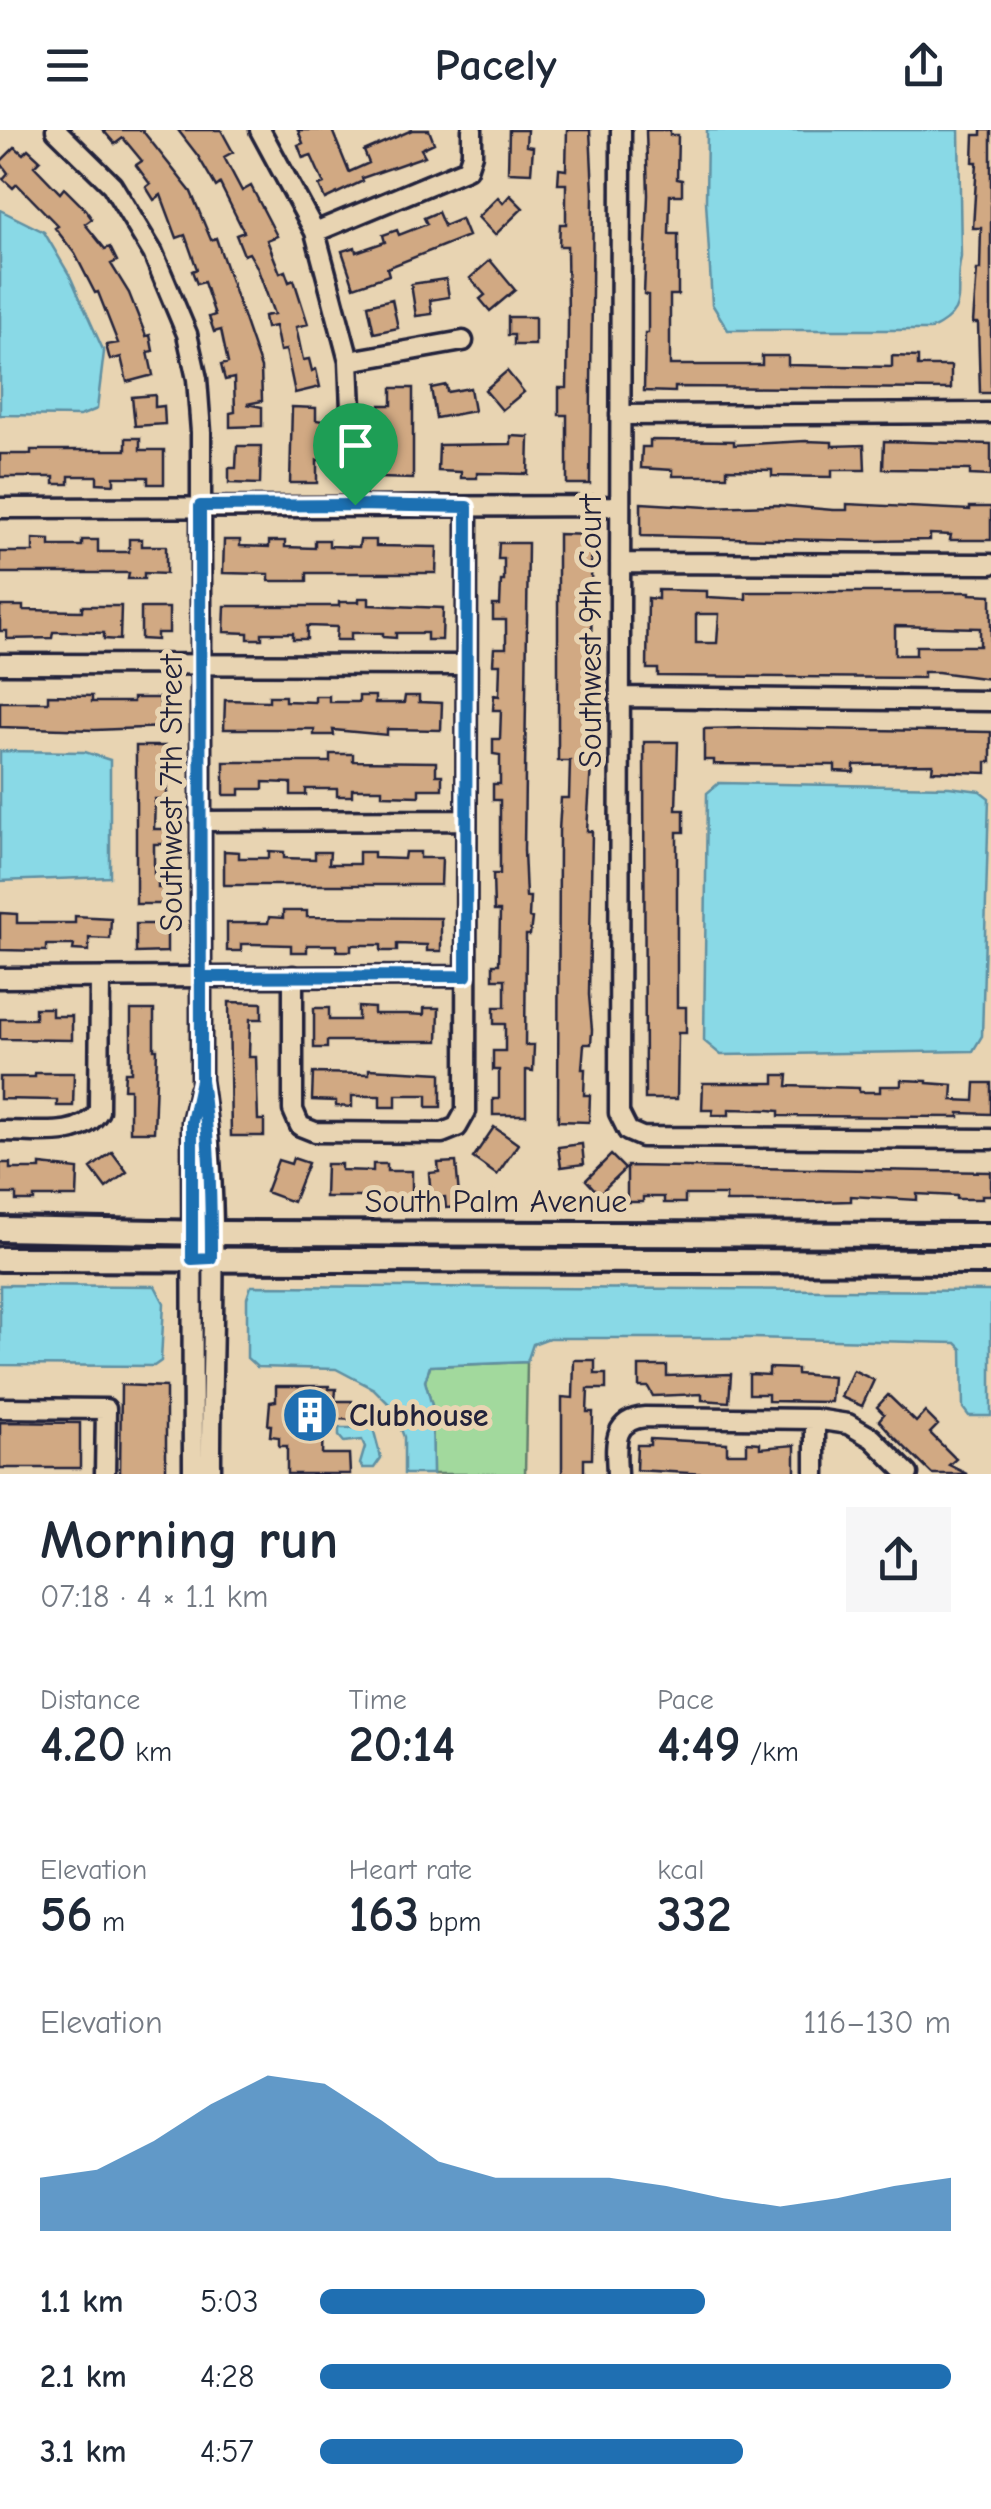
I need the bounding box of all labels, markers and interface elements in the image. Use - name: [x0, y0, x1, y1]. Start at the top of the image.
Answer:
- icon: menu: [40, 38, 95, 93]
- icon: share: [896, 38, 951, 93]
- text: Pacely: [434, 39, 557, 91]
- pin: [313, 403, 398, 506]
- icon: arrive: [328, 418, 383, 473]
- street label: Southwest 9th Court: [572, 493, 609, 768]
- street label: Southwest 7th Street: [153, 654, 190, 932]
- street label: South Palm Avenue: [365, 1183, 627, 1220]
- building icon: Clubhouse: [280, 1385, 340, 1445]
- place label: Clubhouse: [349, 1397, 489, 1434]
- button: share: [846, 1507, 951, 1612]
- text: Morning run: [40, 1508, 338, 1572]
- text: 07:18 · 4 × 1.1 km: [40, 1578, 268, 1615]
- text: Distance: [40, 1684, 140, 1716]
- text: Time: [349, 1684, 407, 1716]
- text: Pace: [657, 1684, 714, 1716]
- text: 4.20: [40, 1716, 126, 1774]
- text: 20:14: [349, 1716, 455, 1774]
- text: 4:49: [657, 1716, 741, 1774]
- text: km: [126, 1736, 172, 1768]
- text: /km: [741, 1736, 799, 1768]
- text: Elevation: [40, 1854, 147, 1886]
- text: Heart rate: [349, 1854, 472, 1886]
- text: kcal: [657, 1854, 704, 1886]
- text: 56: [40, 1886, 93, 1944]
- text: 163: [349, 1886, 419, 1944]
- text: 332: [657, 1886, 732, 1944]
- text: m: [93, 1906, 125, 1938]
- text: bpm: [419, 1906, 481, 1938]
- text: Elevation: [40, 2004, 163, 2041]
- text: 116–130 m: [804, 2004, 951, 2041]
- text: 1.1 km: [40, 2283, 123, 2320]
- text: 5:03: [200, 2283, 259, 2320]
- text: 2.1 km: [40, 2358, 127, 2395]
- text: 4:28: [200, 2358, 255, 2395]
- text: 3.1 km: [40, 2433, 127, 2470]
- text: 4:57: [200, 2433, 254, 2470]

